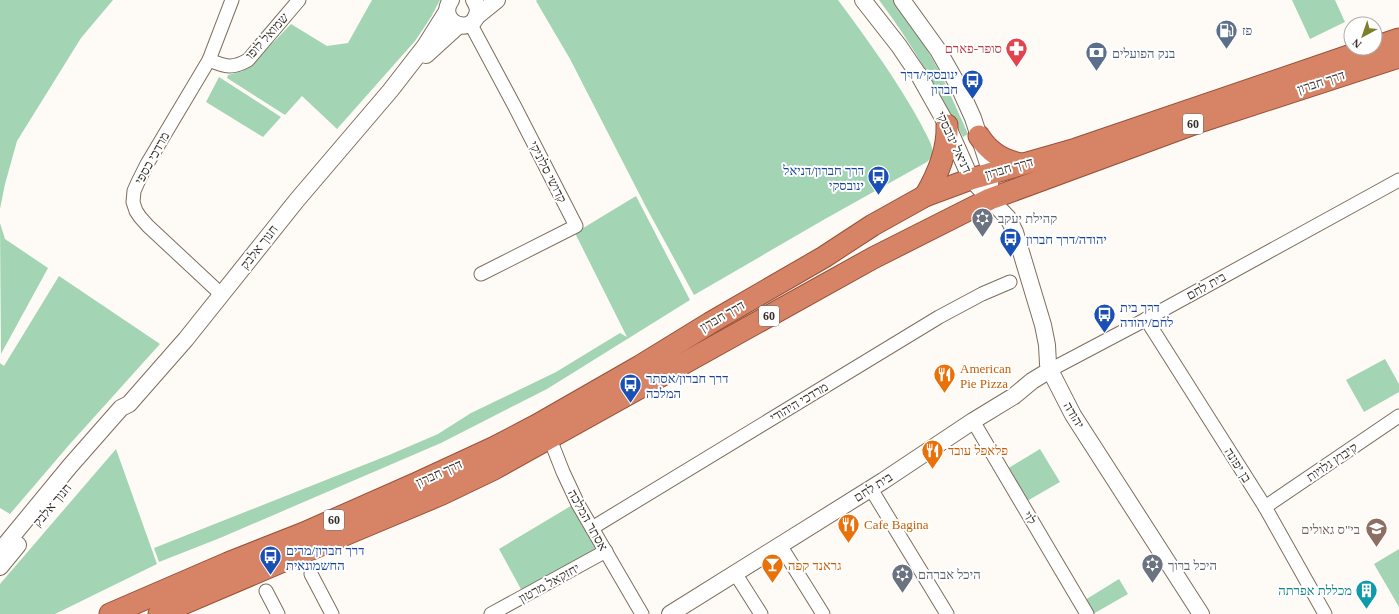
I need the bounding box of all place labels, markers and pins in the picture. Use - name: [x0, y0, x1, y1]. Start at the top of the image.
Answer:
- fuel station icon: פז: [1214, 17, 1240, 50]
- place label: פז: [1242, 23, 1253, 38]
- pharmacy icon: סופר-פארם: [1004, 35, 1030, 68]
- bank icon: בנק הפועלים: [1084, 40, 1110, 73]
- place label: סופר-פארם: [945, 41, 1002, 56]
- place label: בנק הפועלים: [1112, 46, 1175, 61]
- place label: ינובסקי/דרך חברון: [900, 67, 958, 97]
- bus stop icon: ינובסקי/דרך חברון: [960, 68, 986, 101]
- place label: דרך חברון/דניאל ינובסקי: [782, 163, 864, 193]
- bus stop icon: דרך חברון/דניאל ינובסקי: [866, 164, 892, 197]
- synagogue icon: קהילת יעקב: [970, 205, 996, 238]
- place label: קהילת יעקב: [998, 211, 1057, 226]
- bus stop icon: יהודה/דרך חברון: [997, 226, 1023, 259]
- place label: יהודה/דרך חברון: [1026, 232, 1107, 247]
- place label: דרך בית לחם/יהודה: [1120, 300, 1173, 330]
- bus stop icon: דרך בית לחם/יהודה: [1092, 301, 1118, 334]
- place label: American Pie Pizza: [960, 361, 1012, 391]
- restaurant icon: American Pie Pizza: [931, 362, 957, 395]
- place label: דרך חברון/אסתר המלכה: [646, 371, 728, 401]
- bus stop icon: דרך חברון/אסתר המלכה: [617, 372, 643, 405]
- restaurant icon: פלאפל עובד: [919, 437, 945, 470]
- place label: פלאפל עובד: [948, 443, 1008, 458]
- restaurant icon: Cafe Bagina: [836, 511, 862, 544]
- school or university icon: בי"ס גאולים: [1363, 516, 1389, 549]
- place label: Cafe Bagina: [864, 517, 929, 532]
- place label: בי"ס גאולים: [1301, 522, 1360, 537]
- place label: דרך חברון/מרים החשמונאית: [286, 543, 364, 573]
- bus stop icon: דרך חברון/מרים החשמונאית: [258, 544, 284, 577]
- bar icon: גראנד קפה: [760, 552, 786, 585]
- synagogue icon: היכל ברוך: [1139, 552, 1165, 585]
- place label: גראנד קפה: [788, 558, 841, 573]
- place label: היכל ברוך: [1168, 558, 1217, 573]
- synagogue icon: היכל אברהם: [889, 561, 915, 594]
- place label: היכל אברהם: [918, 567, 981, 582]
- building icon: מכללת אפרתה: [1354, 577, 1380, 610]
- place label: מכללת אפרתה: [1278, 583, 1352, 598]

